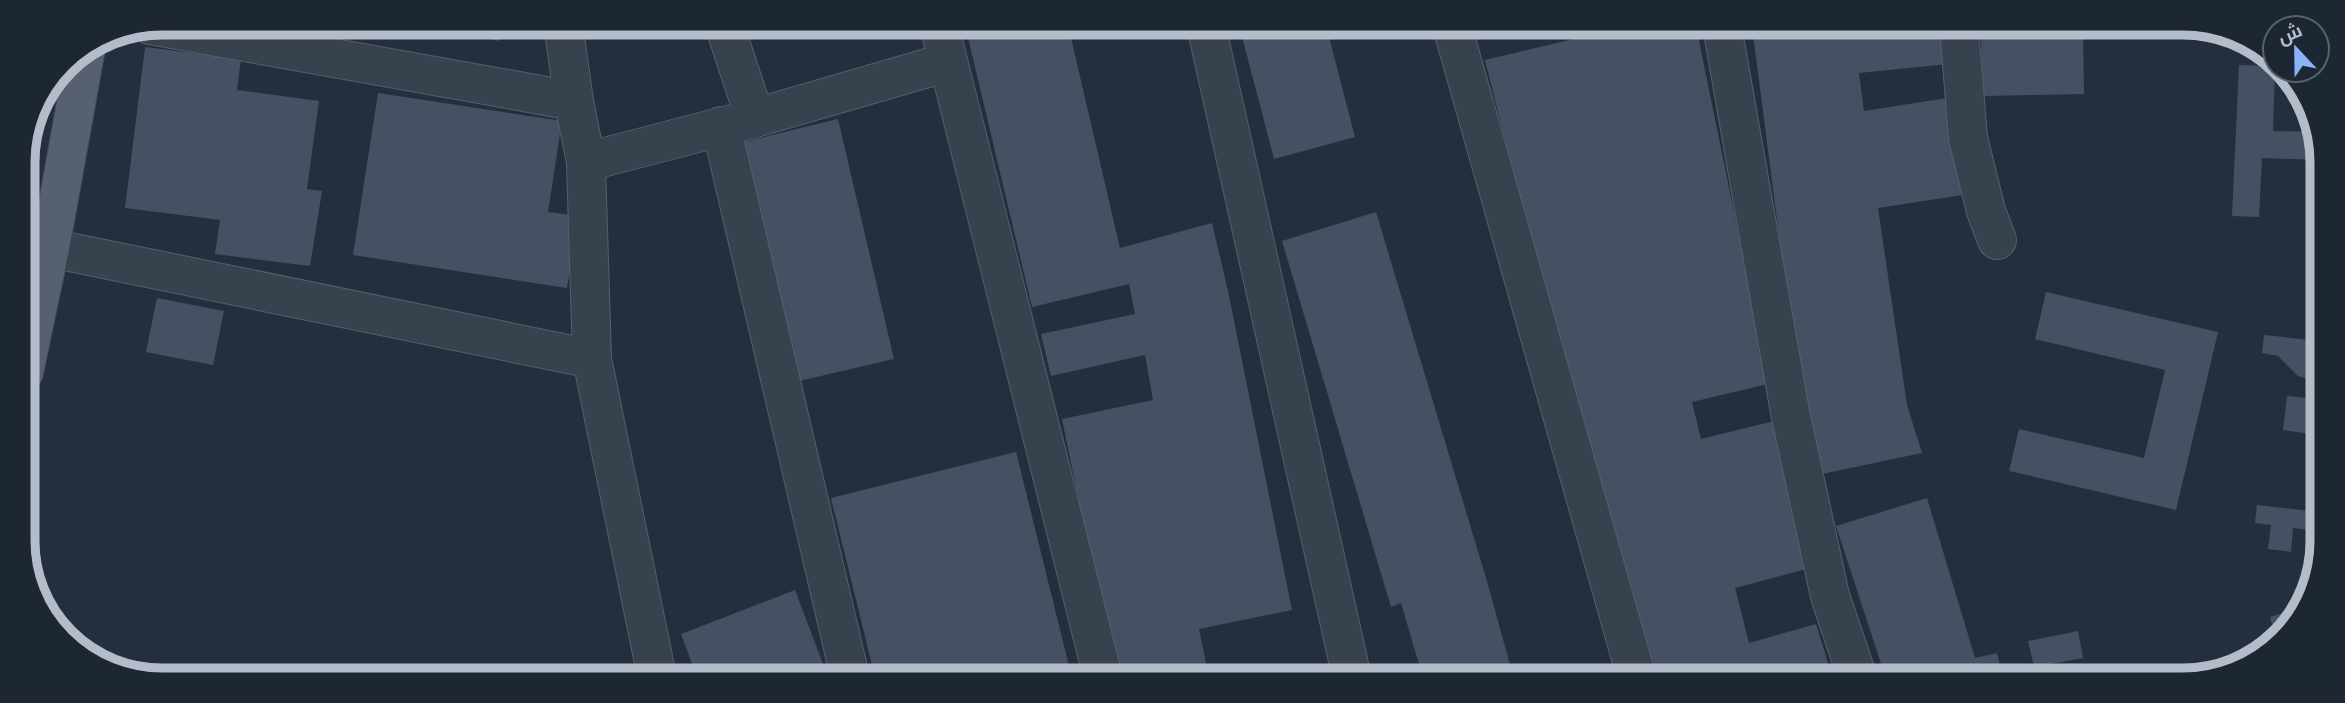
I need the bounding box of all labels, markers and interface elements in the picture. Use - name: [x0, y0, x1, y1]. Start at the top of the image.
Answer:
- north arrow: [2261, 14, 2331, 84]
- text: ش: [2274, 18, 2307, 52]

